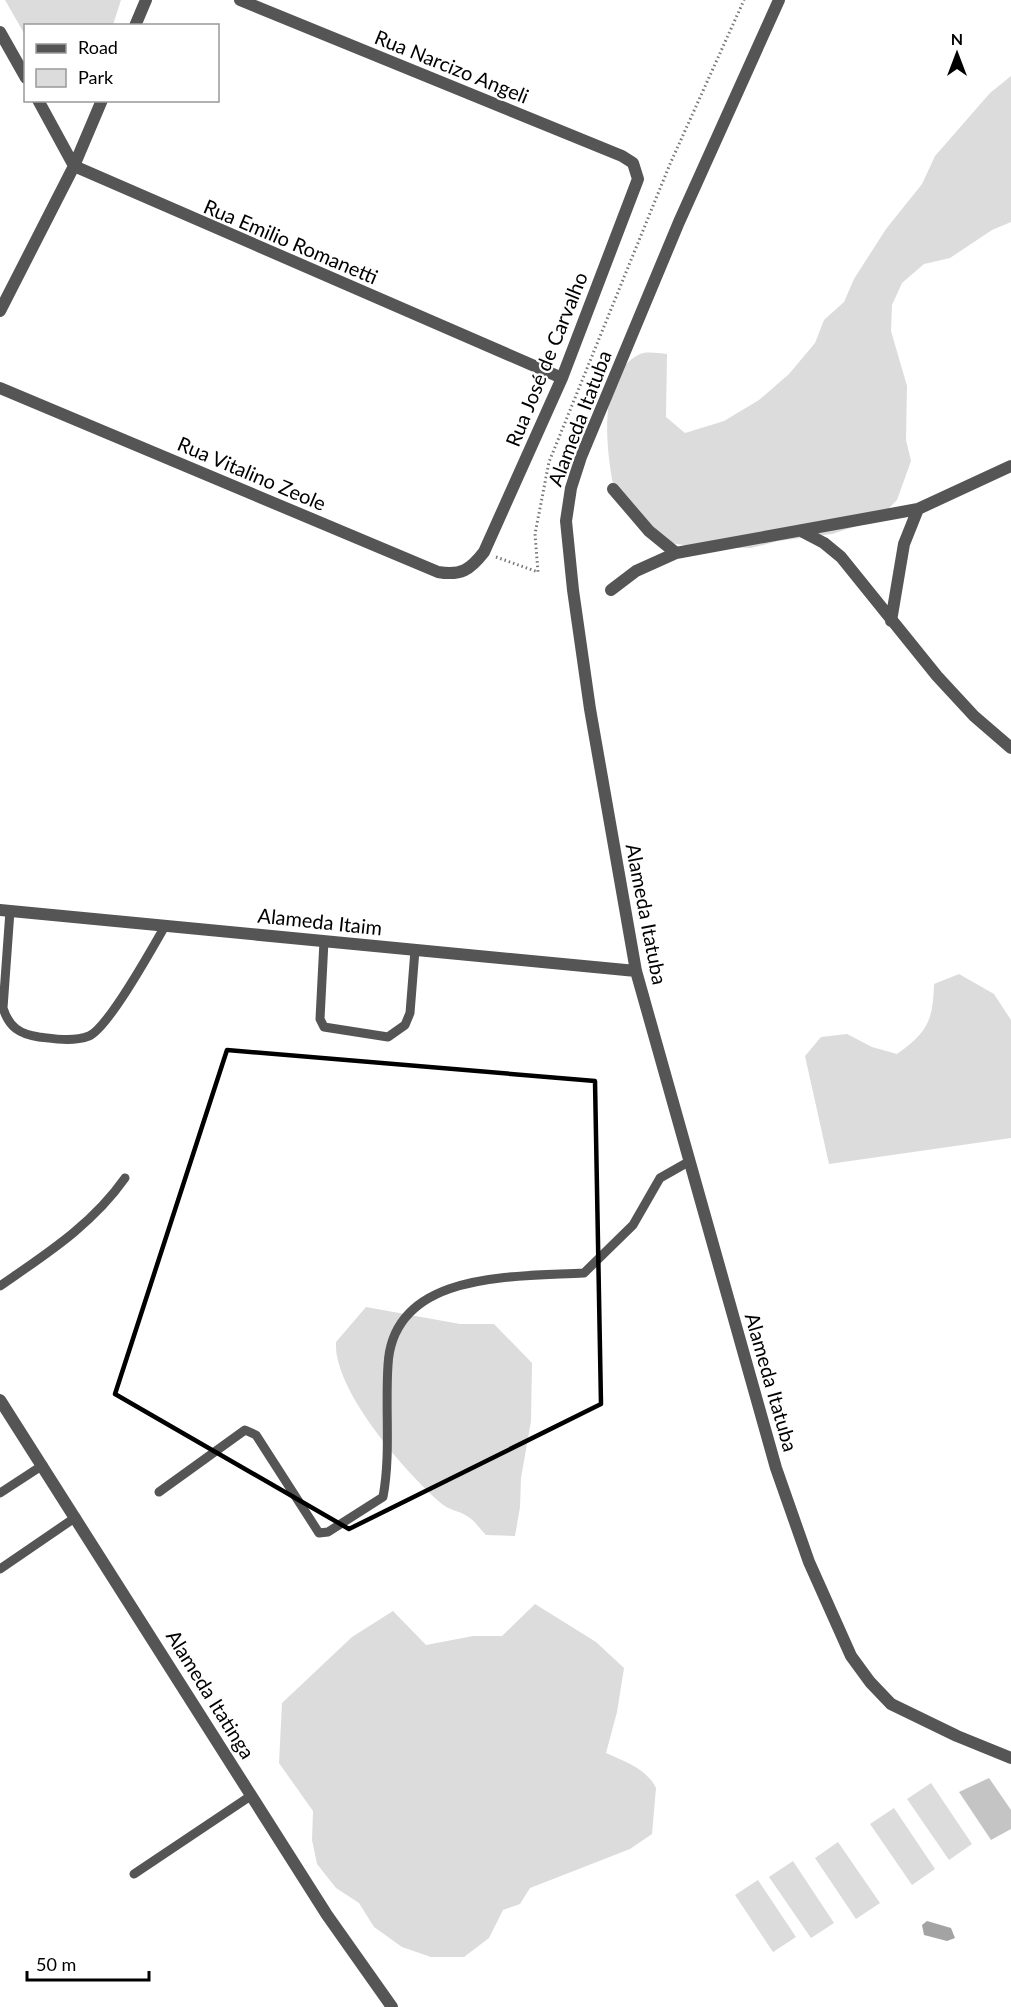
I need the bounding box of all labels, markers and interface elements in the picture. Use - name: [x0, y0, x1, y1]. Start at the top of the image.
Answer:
- legend: [24, 24, 219, 102]
- street label: Rua Narcizo Angeli: [371, 24, 533, 108]
- north arrow: [927, 24, 987, 84]
- text: N: [951, 29, 963, 48]
- text: Road: [78, 36, 118, 58]
- text: Park: [78, 66, 114, 88]
- street label: Rua Emilio Romanetti: [200, 193, 382, 289]
- street label: Rua José de Carvalho: [500, 268, 592, 450]
- street label: Alameda Itatuba: [542, 347, 616, 489]
- street label: Rua Vitalino Zeole: [174, 431, 330, 515]
- street label: Alameda Itatuba: [622, 841, 672, 987]
- street label: Alameda Itaim: [257, 903, 383, 939]
- street label: Alameda Itatuba: [741, 1310, 803, 1454]
- street label: Alameda Itatinga: [162, 1625, 260, 1763]
- scale bar: [27, 1944, 148, 1982]
- text: 50 m: [36, 1953, 76, 1975]

